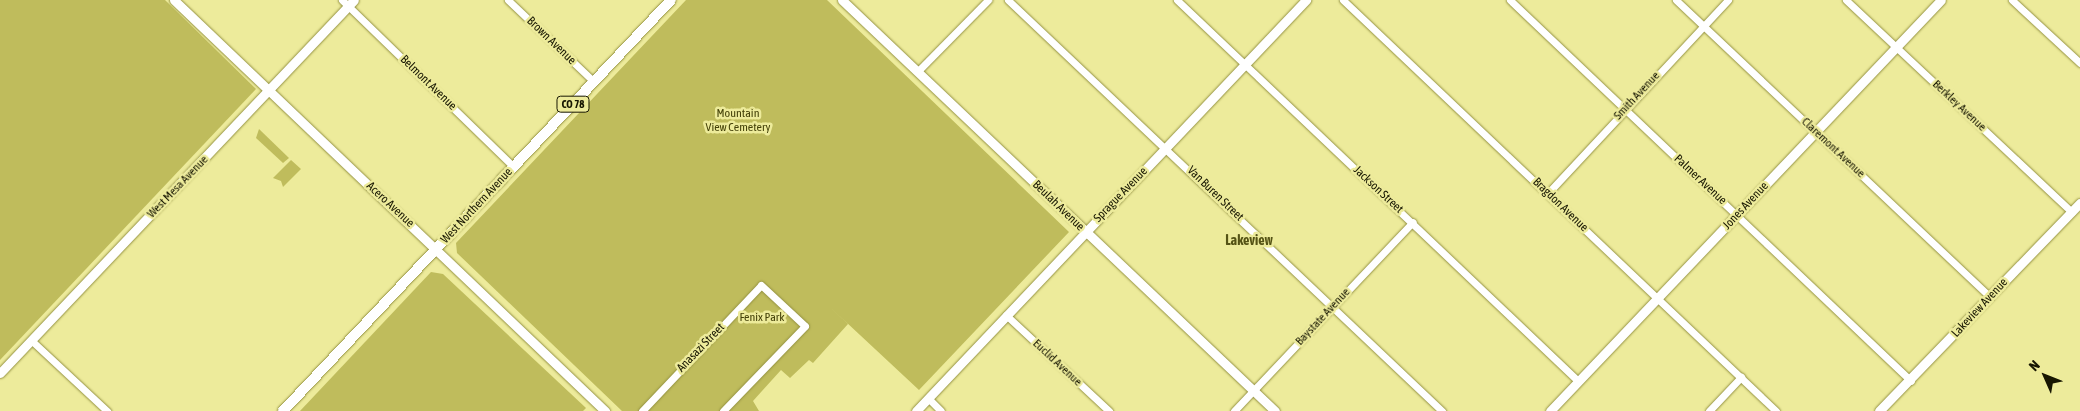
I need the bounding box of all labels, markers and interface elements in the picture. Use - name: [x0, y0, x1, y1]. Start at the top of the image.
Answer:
- street label: Brown Avenue: [523, 14, 579, 68]
- street label: Belmont Avenue: [397, 53, 459, 113]
- street label: Smith Avenue: [1611, 69, 1663, 123]
- street label: Berkley Avenue: [1929, 77, 1989, 135]
- road number: CO 78: [556, 96, 590, 112]
- park label: Mountain View Cemetery: [706, 107, 770, 135]
- street label: Claremont Avenue: [1798, 115, 1868, 181]
- street label: Palmer Avenue: [1671, 152, 1729, 208]
- street label: West Mesa Avenue: [145, 153, 211, 221]
- street label: Jackson Street: [1350, 163, 1406, 217]
- street label: Van Buren Street: [1184, 164, 1246, 224]
- street label: West Northern Avenue: [438, 165, 516, 247]
- street label: Sprague Avenue: [1091, 165, 1151, 225]
- street label: Bragdon Avenue: [1529, 175, 1591, 235]
- street label: Beulah Avenue: [1029, 178, 1087, 234]
- street label: Acero Avenue: [363, 179, 417, 231]
- street label: Jones Avenue: [1720, 179, 1772, 233]
- district label: Lakeview: [1225, 232, 1273, 248]
- street label: Lakeview Avenue: [1949, 275, 2011, 341]
- street label: Baystate Avenue: [1293, 285, 1353, 349]
- park label: Fenix Park: [739, 311, 785, 325]
- street label: Anasazi Street: [674, 321, 728, 375]
- street label: Euclid Avenue: [1029, 337, 1085, 389]
- north arrow: [2020, 351, 2070, 401]
- text: N: [2026, 357, 2043, 374]

